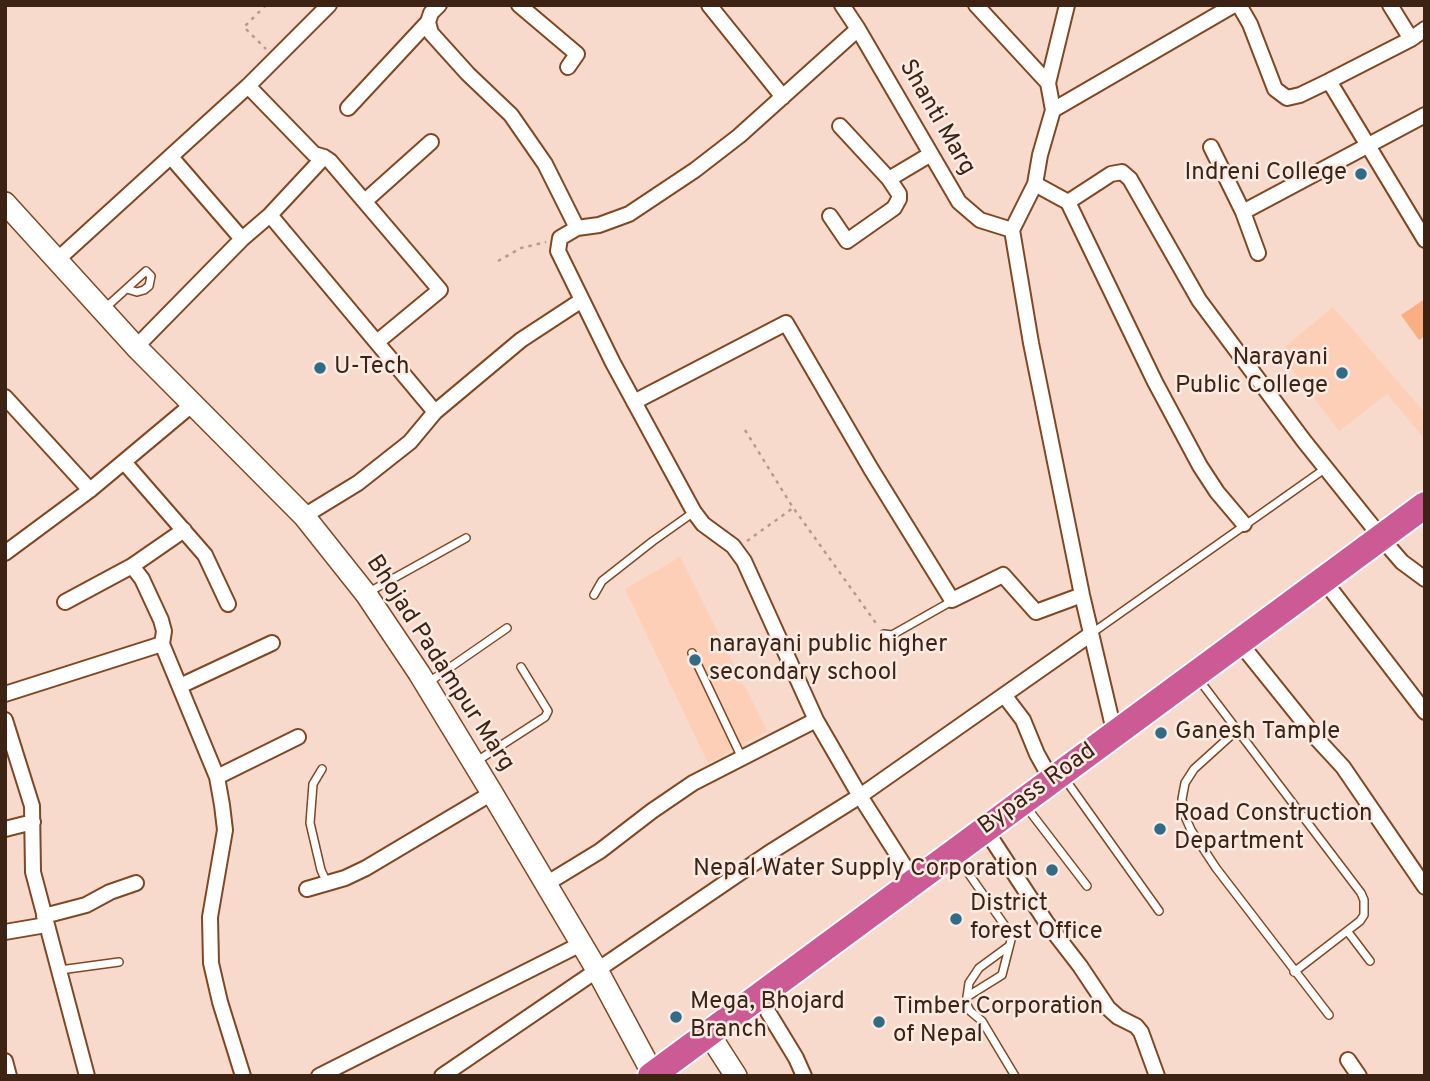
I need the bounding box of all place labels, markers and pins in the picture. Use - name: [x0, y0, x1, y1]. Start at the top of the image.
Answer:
- place label: Indreni College: [1184, 160, 1347, 188]
- marker: Indreni College: [1353, 166, 1369, 182]
- place label: Narayani Public College: [1175, 345, 1328, 401]
- place label: U-Tech: [334, 354, 410, 382]
- marker: U-Tech: [312, 360, 328, 376]
- marker: Narayani Public College: [1334, 365, 1350, 381]
- place label: narayani public higher secondary school: [709, 632, 947, 688]
- marker: narayani public higher secondary school: [687, 652, 703, 668]
- place label: Ganesh Tample: [1175, 719, 1340, 747]
- marker: Ganesh Tample: [1153, 725, 1169, 741]
- place label: Road Construction Department: [1174, 801, 1372, 857]
- marker: Road Construction Department: [1152, 821, 1168, 837]
- place label: Nepal Water Supply Corporation: [693, 856, 1038, 884]
- marker: Nepal Water Supply Corporation: [1044, 862, 1060, 878]
- place label: District forest Office: [970, 891, 1103, 947]
- marker: District forest Office: [948, 911, 964, 927]
- place label: Mega, Bhojard Branch: [690, 989, 845, 1045]
- place label: Timber Corporation of Nepal: [893, 994, 1103, 1050]
- marker: Mega, Bhojard Branch: [668, 1009, 684, 1025]
- marker: Timber Corporation of Nepal: [871, 1014, 887, 1030]

